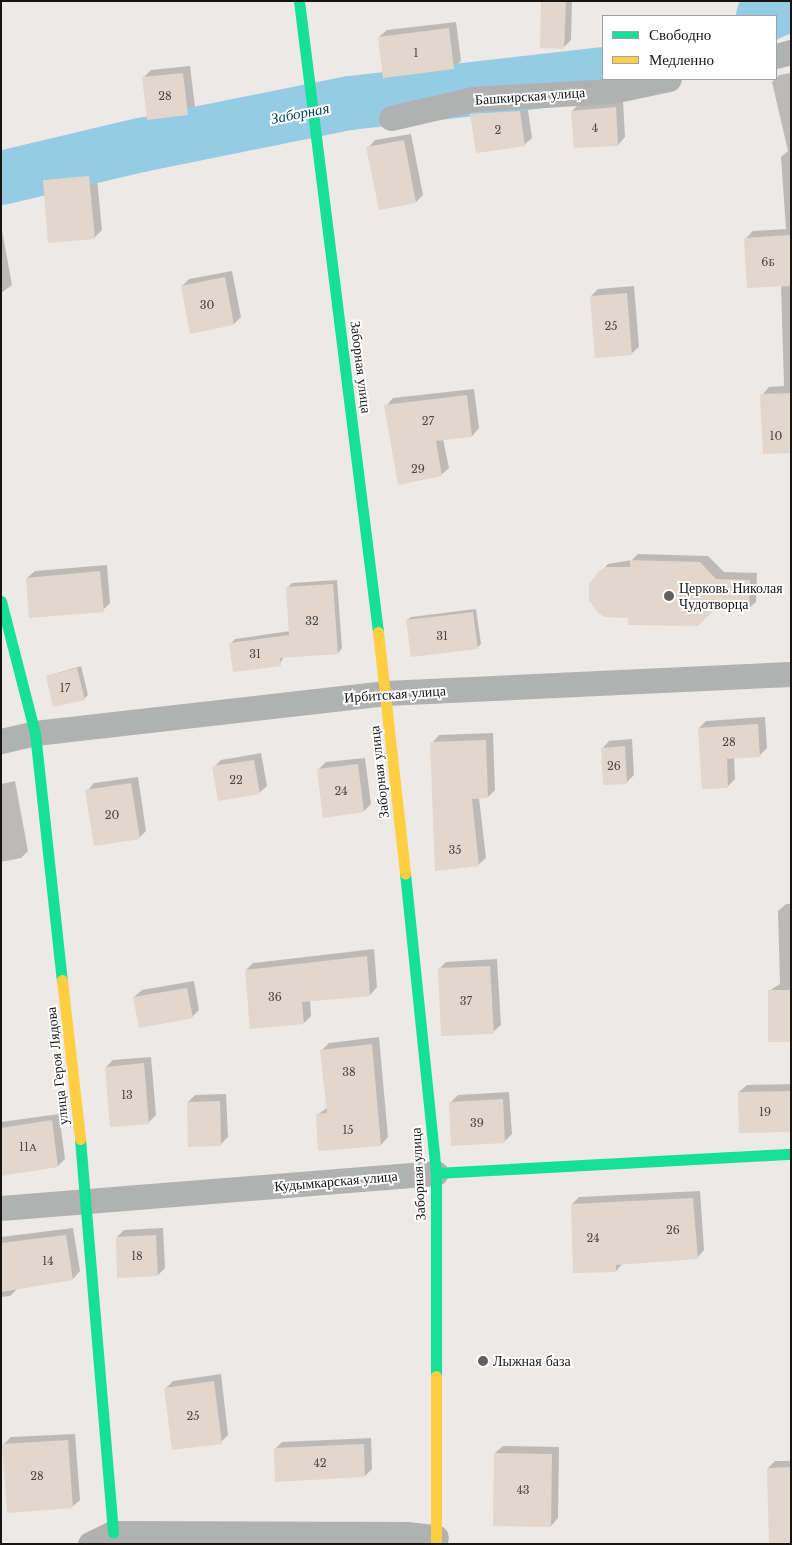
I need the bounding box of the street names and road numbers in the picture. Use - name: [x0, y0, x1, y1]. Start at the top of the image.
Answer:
- street label: Башкирская улица: [474, 84, 586, 108]
- street label: Заборная улица: [347, 320, 375, 414]
- street label: Ирбитская улица: [344, 682, 446, 706]
- street label: Заборная улица: [366, 725, 392, 819]
- street label: улица Героя Лядова: [42, 1006, 72, 1126]
- street label: Заборная улица: [407, 1127, 429, 1221]
- street label: Кудымкарская улица: [274, 1167, 398, 1195]

